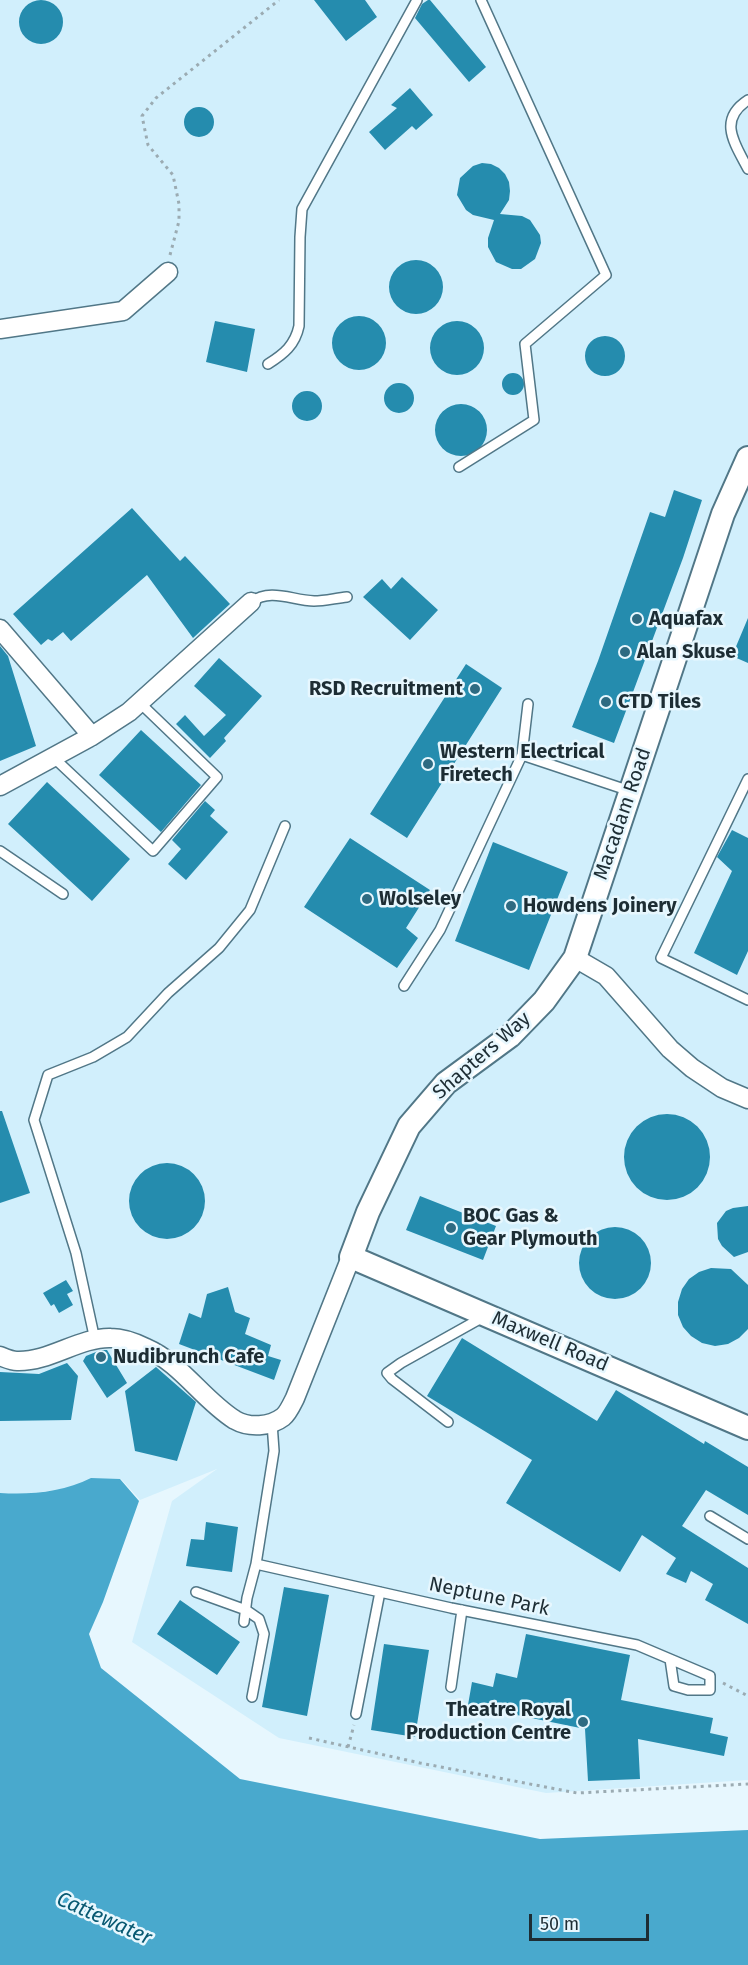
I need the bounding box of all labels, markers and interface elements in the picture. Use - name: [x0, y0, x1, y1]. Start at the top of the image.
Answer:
- place label: Aquafax: [649, 607, 723, 631]
- marker: Aquafax: [630, 612, 644, 626]
- place label: Alan Skuse: [637, 640, 736, 664]
- marker: Alan Skuse: [618, 645, 632, 659]
- place label: RSD Recruitment: [309, 677, 463, 701]
- marker: RSD Recruitment: [468, 682, 482, 696]
- place label: CTD Tiles: [618, 690, 701, 714]
- marker: CTD Tiles: [599, 695, 613, 709]
- place label: Western Electrical Firetech: [440, 740, 604, 787]
- street label: Macadam Road: [589, 745, 657, 883]
- marker: Western Electrical Firetech: [421, 757, 435, 771]
- place label: Wolseley: [379, 887, 461, 911]
- marker: Wolseley: [360, 892, 374, 906]
- place label: Howdens Joinery: [523, 894, 677, 918]
- marker: Howdens Joinery: [504, 899, 518, 913]
- street label: Shapters Way: [428, 1007, 536, 1105]
- place label: BOC Gas & Gear Plymouth: [463, 1204, 598, 1251]
- marker: BOC Gas & Gear Plymouth: [444, 1221, 458, 1235]
- street label: Maxwell Road: [488, 1307, 612, 1377]
- place label: Nudibrunch Cafe: [113, 1345, 264, 1369]
- marker: Nudibrunch Cafe: [94, 1350, 108, 1364]
- street label: Neptune Park: [427, 1573, 551, 1621]
- place label: Theatre Royal Production Centre: [406, 1698, 571, 1745]
- marker: Theatre Royal Production Centre: [576, 1715, 590, 1729]
- water label: Cattewater: [53, 1887, 155, 1951]
- scale bar: [532, 1902, 652, 1940]
- text: 50 m: [540, 1913, 579, 1935]

